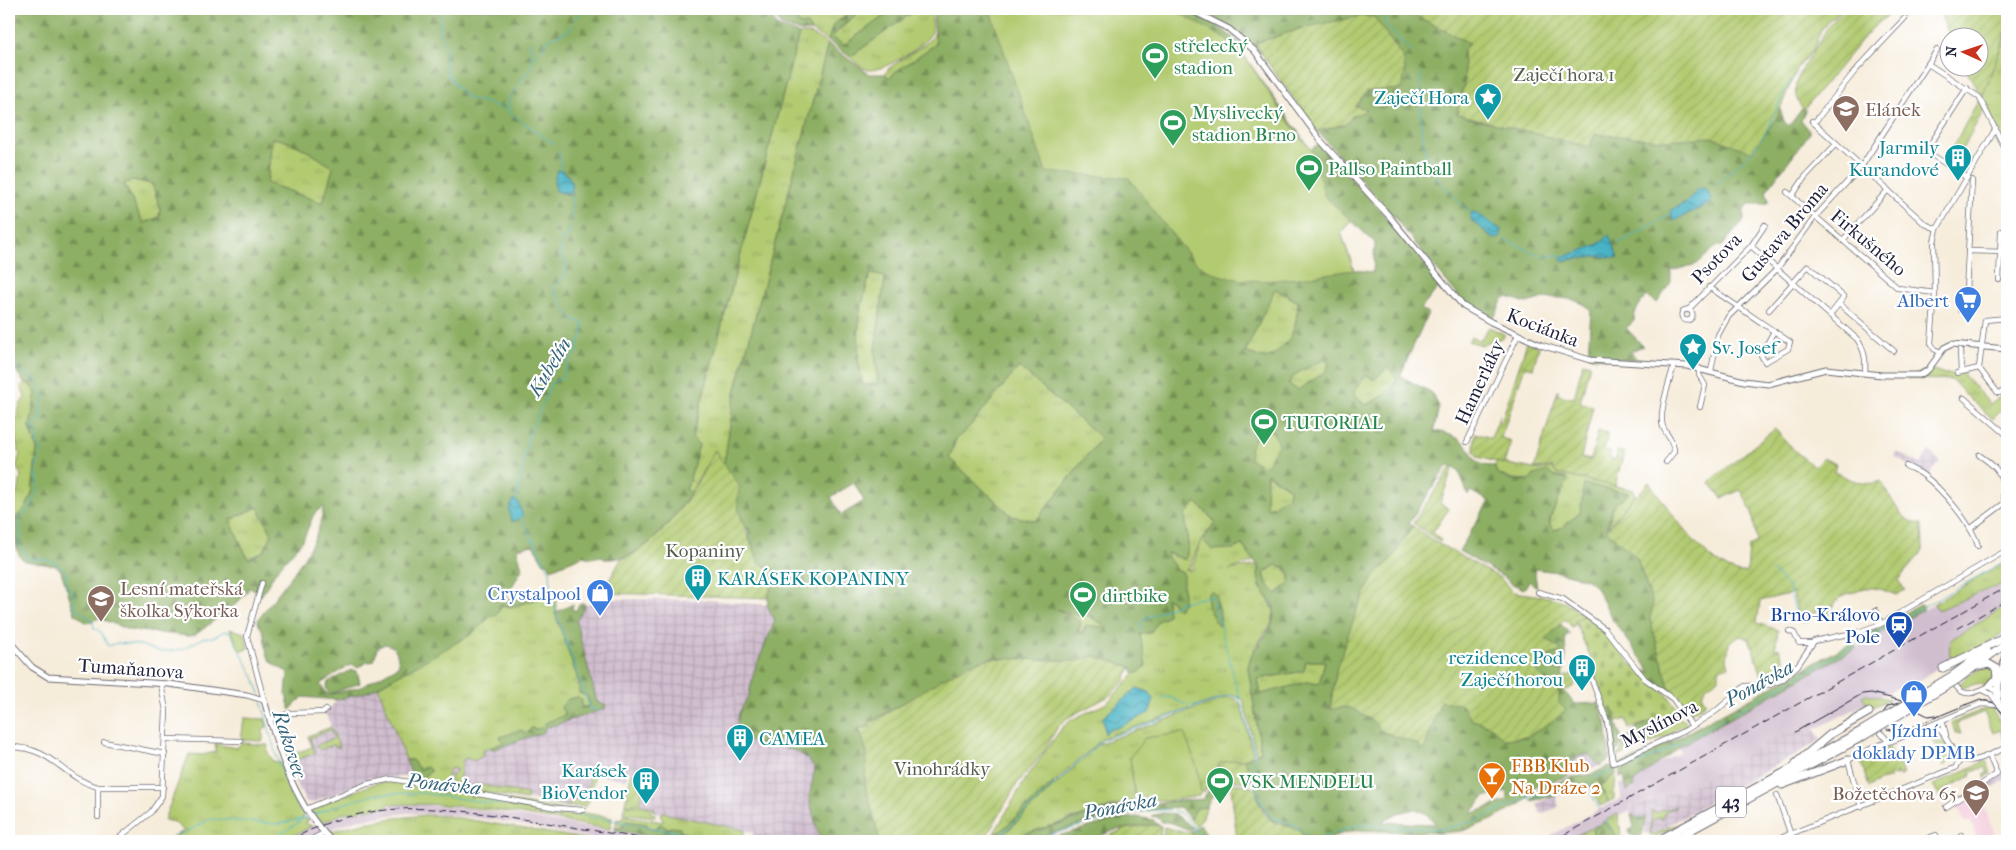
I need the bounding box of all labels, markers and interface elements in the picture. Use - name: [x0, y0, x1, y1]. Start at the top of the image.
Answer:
- north arrow: [1938, 28, 1988, 78]
- place label: střelecký stadion: [1174, 35, 1249, 79]
- sports icon: střelecký stadion: [1140, 41, 1170, 80]
- text: N: [1943, 45, 1960, 57]
- park label: Zaječí hora 1: [1513, 64, 1615, 86]
- place icon: Zaječí Hora: [1473, 82, 1503, 121]
- place label: Zaječí Hora: [1374, 87, 1469, 109]
- school or university icon: Elánek: [1831, 94, 1861, 133]
- place label: Elánek: [1865, 99, 1921, 121]
- place label: Myslivecký stadion Brno: [1192, 102, 1296, 146]
- sports icon: Myslivecký stadion Brno: [1158, 108, 1188, 147]
- place label: Jarmily Kurandové: [1849, 137, 1940, 181]
- building icon: Jarmily Kurandové: [1943, 143, 1973, 182]
- sports icon: Pallso Paintball: [1294, 153, 1324, 192]
- place label: Pallso Paintball: [1328, 158, 1452, 180]
- street label: Gustava Broma: [1737, 178, 1833, 287]
- street label: Firkušného: [1826, 205, 1911, 281]
- street label: Psotova: [1687, 229, 1746, 289]
- supermarket icon: Albert: [1953, 285, 1983, 324]
- place label: Albert: [1896, 290, 1949, 312]
- street label: Kociánka: [1503, 304, 1582, 352]
- place icon: Sv. Josef: [1678, 332, 1708, 371]
- water label: Kubelín: [522, 334, 576, 402]
- street label: Hamerláky: [1451, 336, 1509, 428]
- place label: Sv. Josef: [1712, 337, 1781, 359]
- sports icon: TUTORIAL: [1249, 407, 1279, 446]
- place label: TUTORIAL: [1283, 412, 1384, 434]
- park label: Kopaniny: [665, 540, 746, 562]
- building icon: KARÁSEK KOPANINY: [683, 563, 713, 602]
- place label: KARÁSEK KOPANINY: [717, 568, 910, 590]
- place label: Lesní mateřská školka Sýkorka: [120, 578, 243, 622]
- shop icon: Crystalpool: [585, 578, 615, 617]
- sports icon: dirtbike: [1068, 580, 1098, 619]
- place label: Crystalpool: [488, 583, 581, 605]
- school or university icon: Lesní mateřská školka Sýkorka: [86, 584, 116, 623]
- place label: dirtbike: [1102, 585, 1167, 607]
- place label: Brno-Královo Pole: [1770, 604, 1880, 648]
- station icon: Brno-Královo Pole: [1884, 610, 1914, 649]
- place label: rezidence Pod Zaječí horou: [1448, 647, 1564, 691]
- building icon: rezidence Pod Zaječí horou: [1567, 653, 1597, 692]
- street label: Tumaňanova: [77, 654, 185, 684]
- water label: Ponávka: [1720, 655, 1797, 712]
- shop icon: Jízdní doklady DPMB: [1899, 679, 1929, 718]
- street label: Myslínova: [1617, 695, 1702, 753]
- water label: Rakovec: [267, 705, 311, 782]
- place label: Jízdní doklady DPMB: [1852, 720, 1976, 764]
- building icon: CAMEA: [725, 723, 755, 762]
- place label: CAMEA: [759, 728, 826, 750]
- place label: FBB Klub Na Dráze 2: [1511, 755, 1601, 799]
- park label: Vinohrádky: [893, 758, 991, 780]
- place label: Karásek BioVendor: [541, 760, 628, 804]
- bar icon: FBB Klub Na Dráze 2: [1477, 761, 1507, 800]
- building icon: Karásek BioVendor: [631, 766, 661, 805]
- sports icon: VSK MENDELU: [1205, 766, 1235, 805]
- water label: Ponávka: [405, 769, 482, 800]
- place label: VSK MENDELU: [1238, 771, 1375, 793]
- school or university icon: Božetěchova 65: [1961, 778, 1991, 817]
- place label: Božetěchova 65: [1832, 783, 1957, 805]
- road number: 43: [1716, 786, 1746, 818]
- water label: Ponávka: [1080, 788, 1159, 825]

